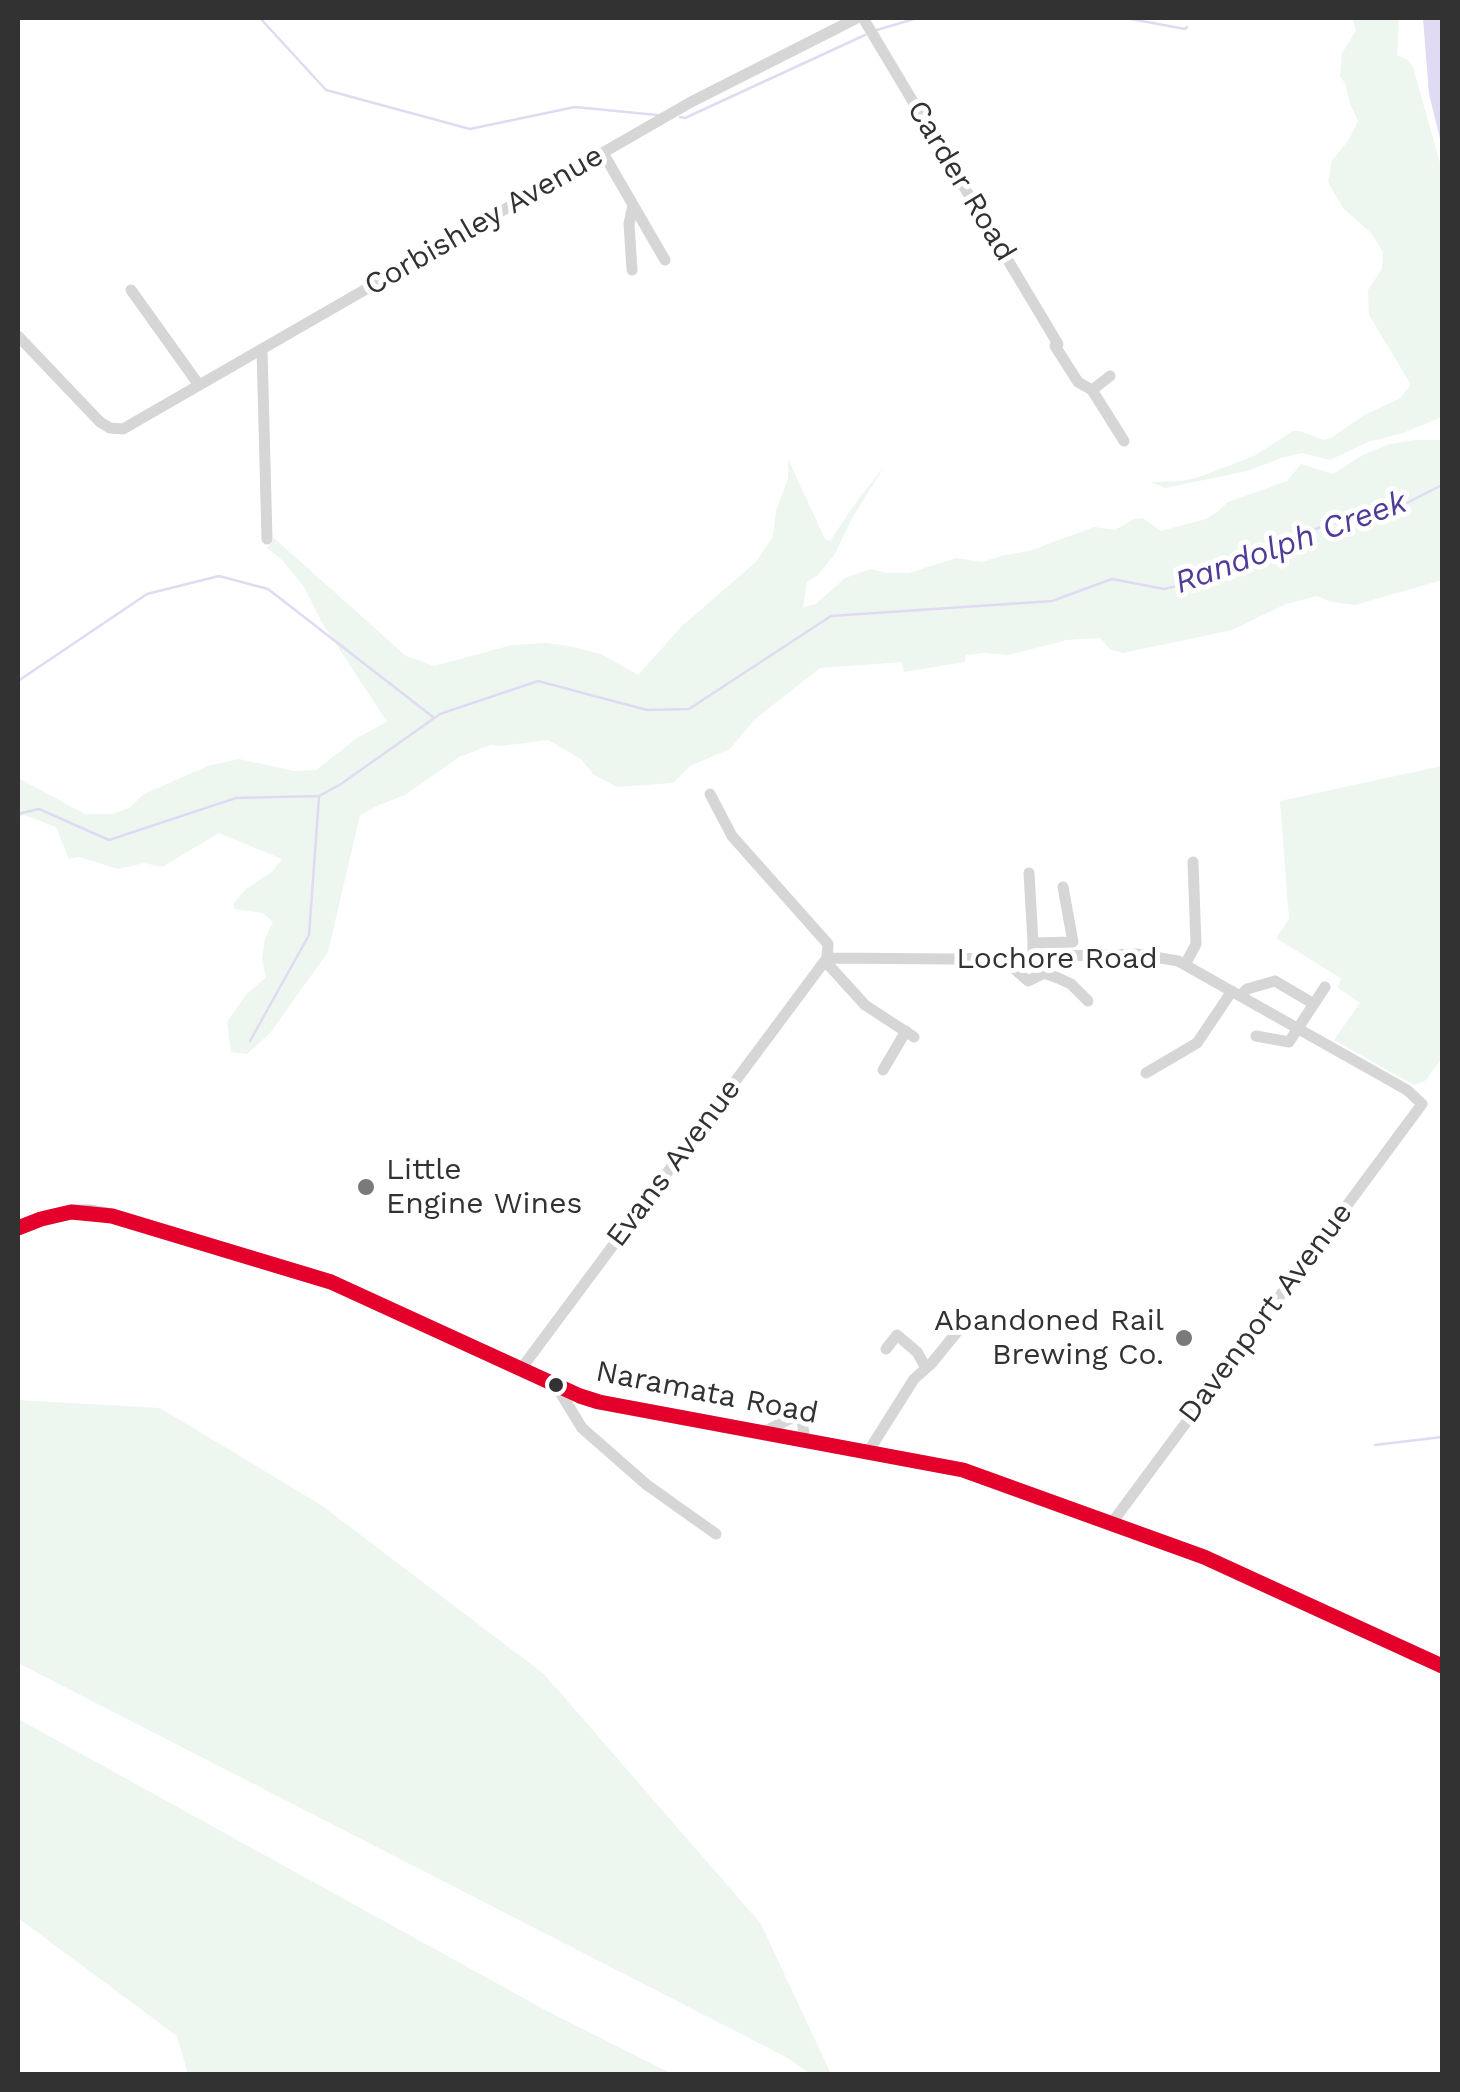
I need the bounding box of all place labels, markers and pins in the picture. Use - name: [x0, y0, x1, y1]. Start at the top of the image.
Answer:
- place label: Little Engine Wines: [386, 1152, 582, 1222]
- marker: Little Engine Wines: [355, 1176, 377, 1198]
- place label: Abandoned Rail Brewing Co.: [934, 1303, 1164, 1374]
- marker: Abandoned Rail Brewing Co.: [1173, 1327, 1195, 1349]
- unlabelled marker: [546, 1375, 566, 1395]

